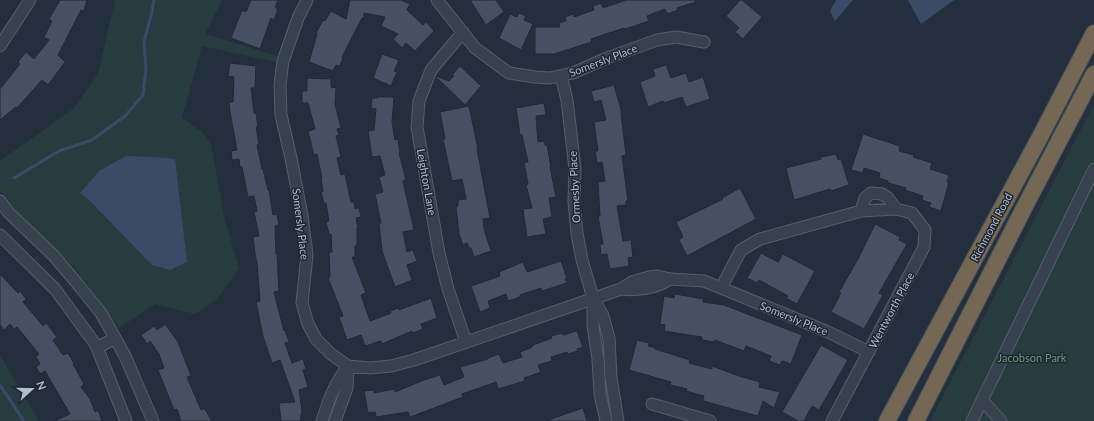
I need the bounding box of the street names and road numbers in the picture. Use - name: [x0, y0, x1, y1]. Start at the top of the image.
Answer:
- street label: Somersly Place: [567, 41, 639, 79]
- street label: Leighton Lane: [415, 148, 439, 217]
- street label: Ormesby Place: [566, 150, 582, 223]
- street label: Somersly Place: [290, 187, 312, 261]
- street label: Richmond Road: [968, 191, 1014, 263]
- street label: Wentworth Place: [866, 270, 917, 350]
- street label: Somersly Place: [758, 298, 830, 338]

